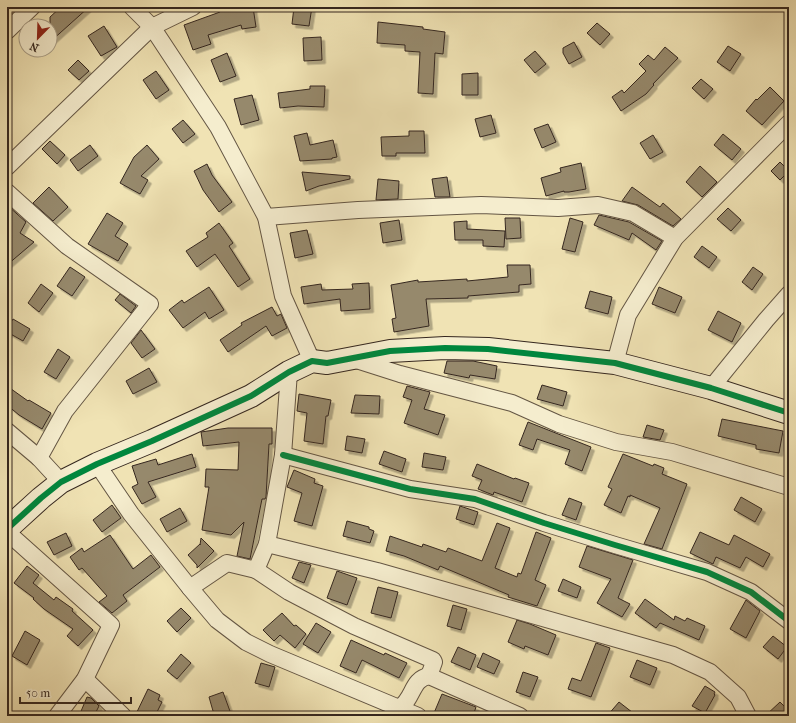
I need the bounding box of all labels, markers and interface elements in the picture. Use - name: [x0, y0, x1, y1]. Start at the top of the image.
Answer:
- north arrow: [18, 18, 58, 58]
- text: N: [27, 39, 41, 54]
- scale bar: [20, 679, 131, 705]
- text: 50 m: [26, 686, 50, 700]

